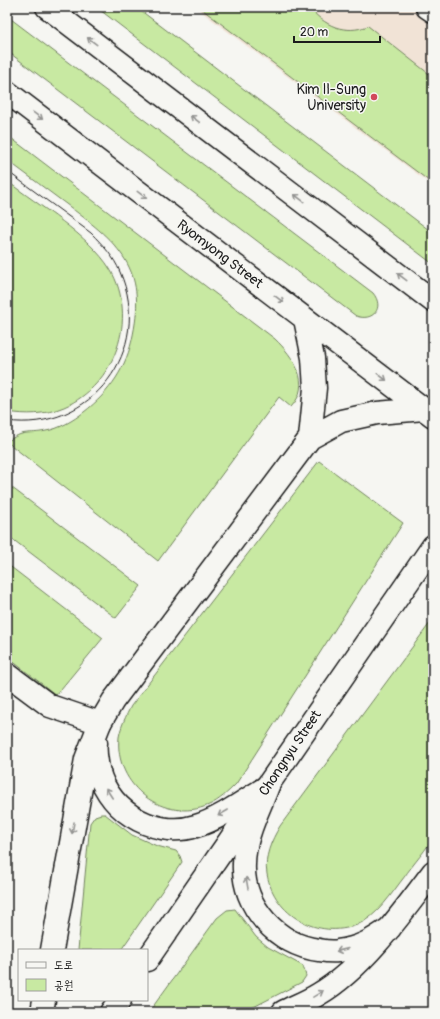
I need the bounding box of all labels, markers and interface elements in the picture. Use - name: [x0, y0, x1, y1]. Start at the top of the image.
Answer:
- scale bar: [294, 18, 380, 44]
- text: 20 m: [300, 25, 329, 40]
- one-way arrow: [86, 36, 97, 45]
- place label: Kim Il-Sung University: [297, 81, 366, 114]
- marker: Kim Il-Sung University: [369, 92, 379, 102]
- one-way arrow: [32, 112, 43, 120]
- one-way arrow: [190, 115, 201, 124]
- one-way arrow: [136, 190, 147, 199]
- one-way arrow: [293, 194, 304, 202]
- street label: Ryomyong Street: [174, 216, 267, 292]
- one-way arrow: [397, 273, 408, 281]
- one-way arrow: [273, 294, 284, 303]
- one-way arrow: [377, 373, 388, 381]
- street label: Chongnyu Street: [255, 707, 325, 799]
- one-way arrow: [105, 788, 113, 799]
- one-way arrow: [217, 809, 229, 817]
- one-way arrow: [69, 821, 77, 834]
- one-way arrow: [242, 876, 250, 889]
- one-way arrow: [336, 947, 349, 955]
- legend: [18, 949, 148, 1001]
- text: 도로: [54, 958, 73, 973]
- text: 공원: [54, 978, 73, 993]
- one-way arrow: [312, 990, 323, 998]

